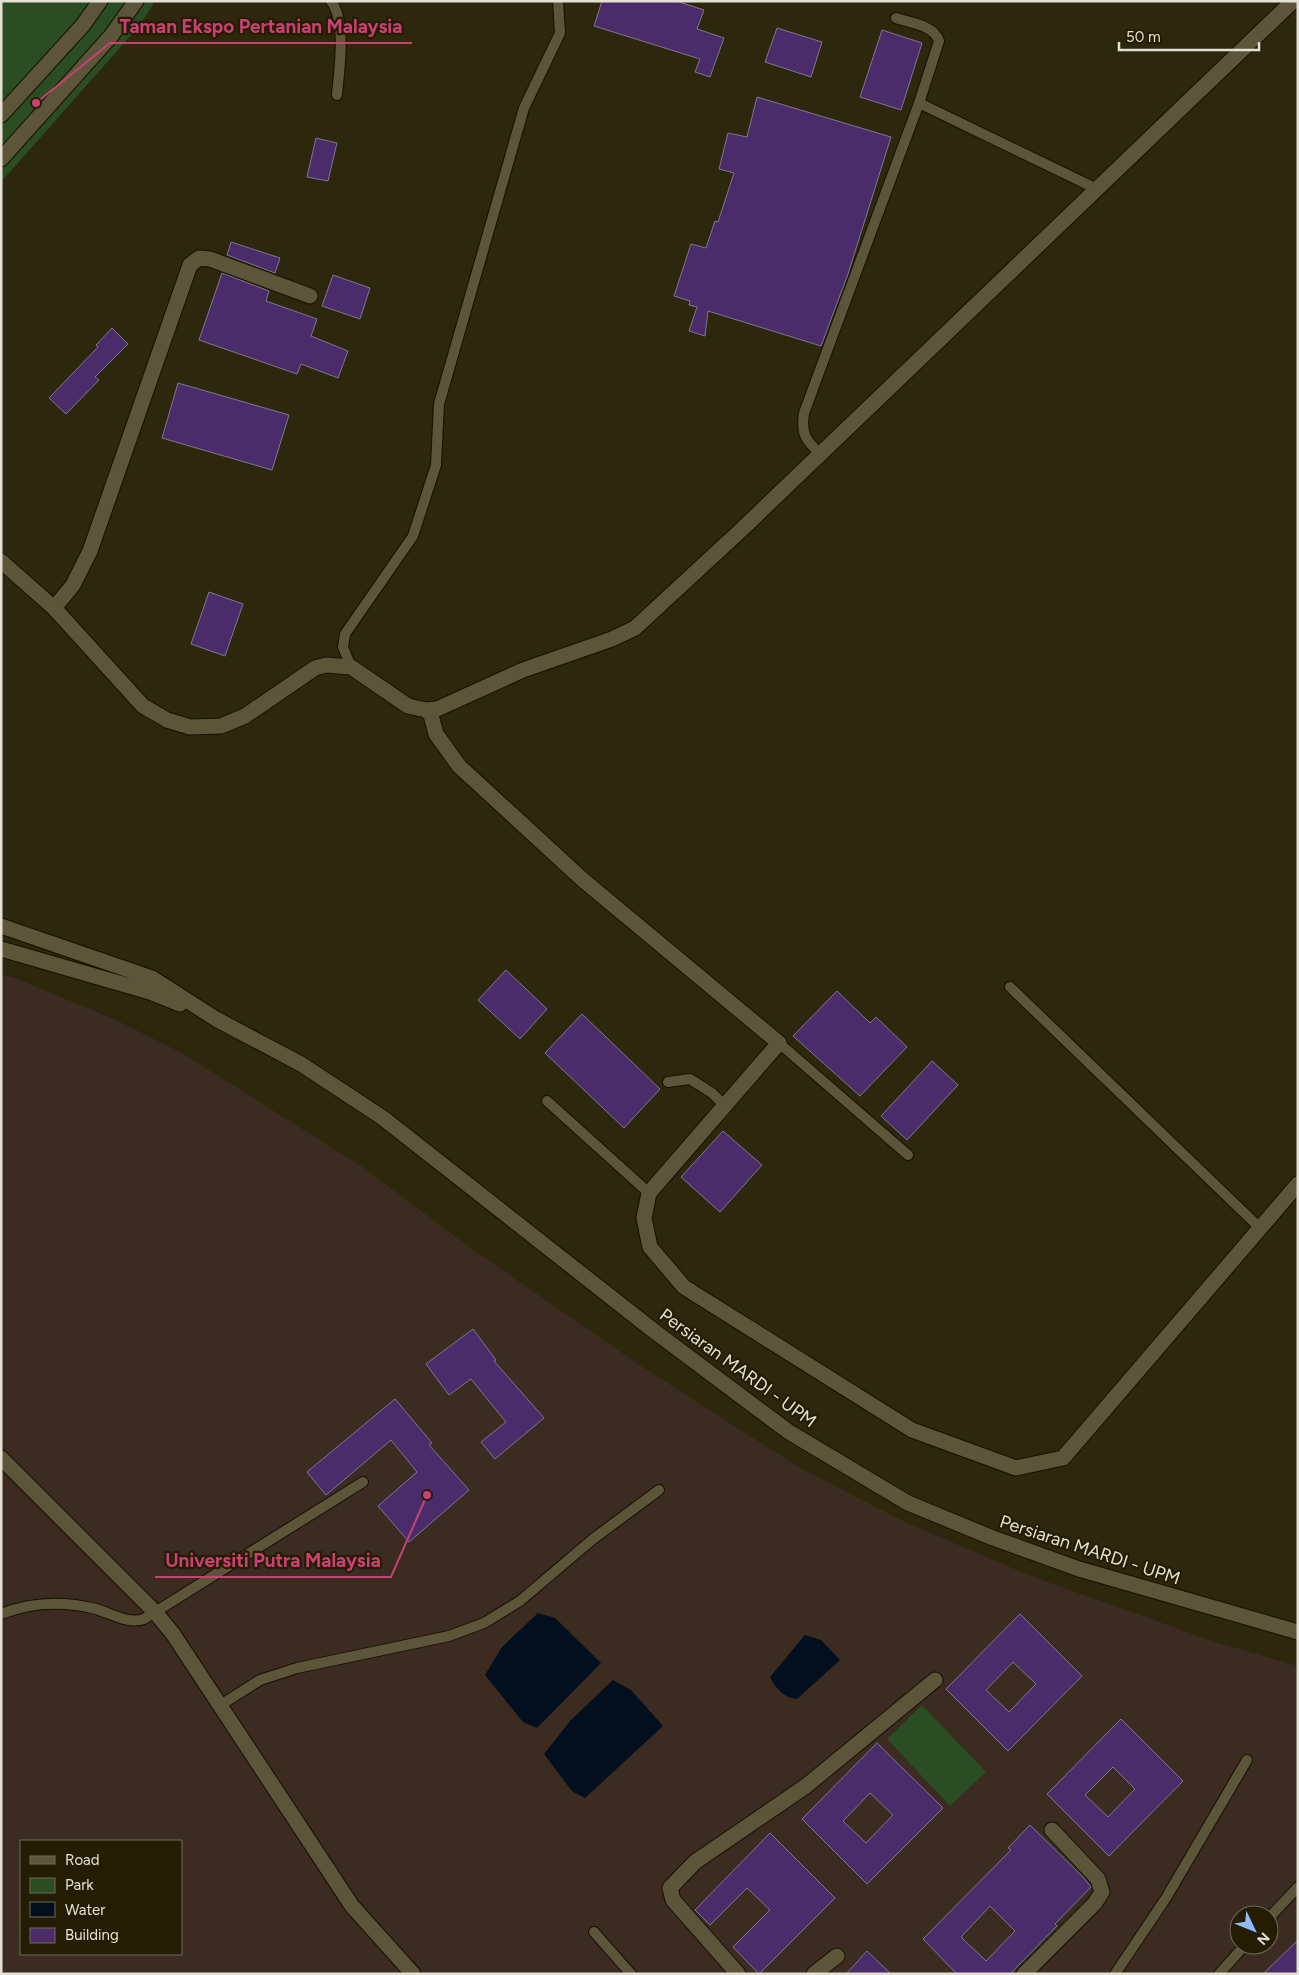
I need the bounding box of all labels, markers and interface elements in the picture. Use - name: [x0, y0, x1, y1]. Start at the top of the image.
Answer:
- callout: Taman Ekspo Pertanian Malaysia: [110, 9, 412, 43]
- text: Taman Ekspo Pertanian Malaysia: [120, 15, 402, 38]
- scale bar: [1119, 20, 1259, 52]
- text: 50 m: [1126, 28, 1161, 46]
- street label: Persiaran MARDI - UPM: [655, 1304, 821, 1432]
- street label: Persiaran MARDI - UPM: [997, 1510, 1183, 1590]
- callout: Universiti Putra Malaysia: [155, 1543, 391, 1577]
- text: Universiti Putra Malaysia: [165, 1549, 381, 1572]
- legend: [20, 1840, 182, 1955]
- text: Road: [65, 1851, 100, 1869]
- text: Park: [65, 1876, 94, 1894]
- text: Water: [65, 1901, 105, 1919]
- north arrow: [1229, 1905, 1279, 1955]
- text: Building: [65, 1926, 119, 1944]
- text: N: [1253, 1929, 1273, 1948]

